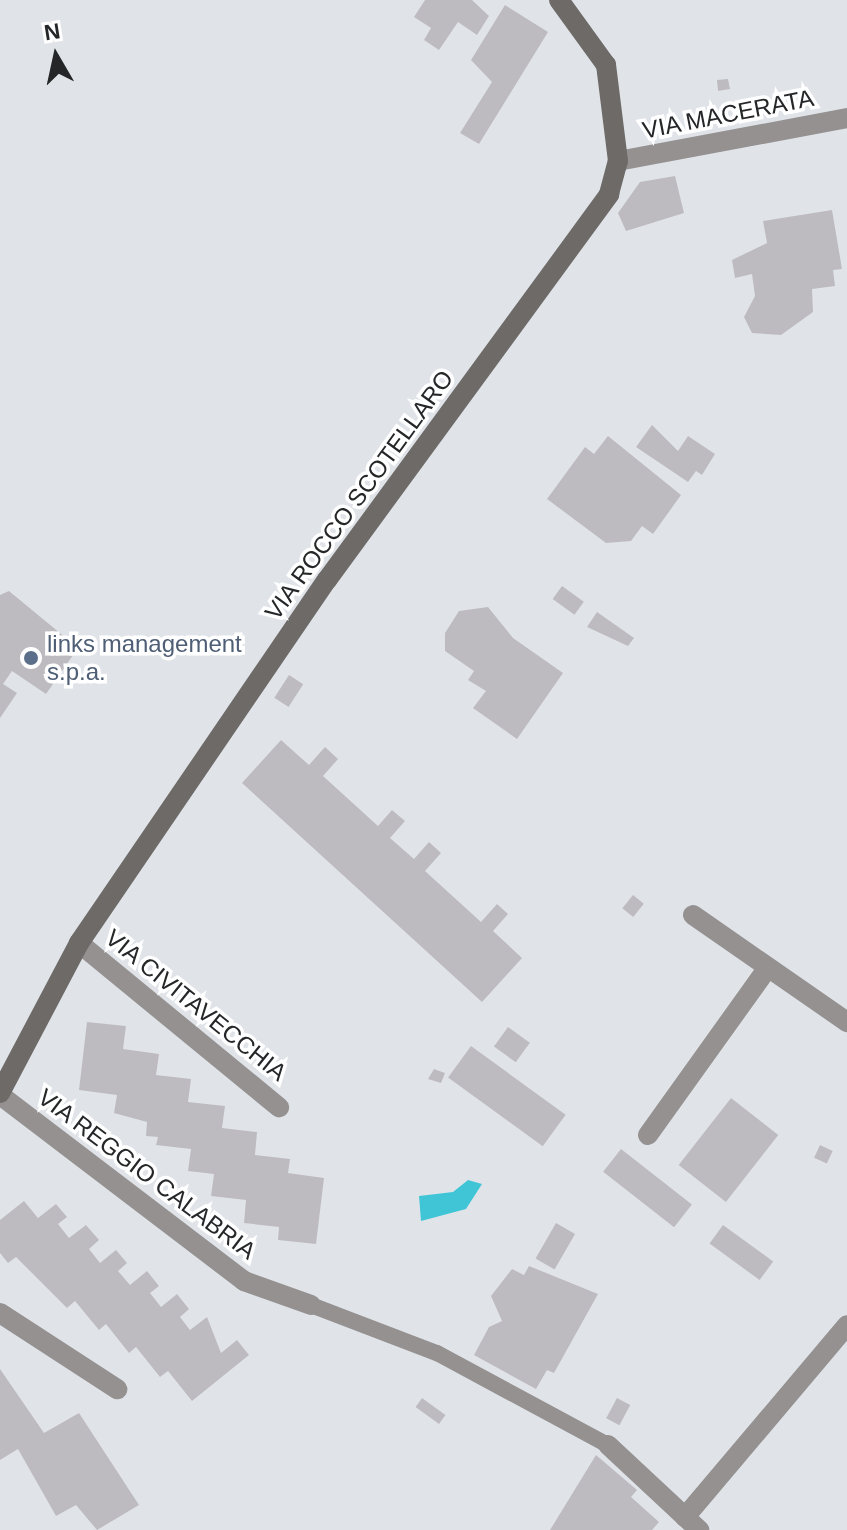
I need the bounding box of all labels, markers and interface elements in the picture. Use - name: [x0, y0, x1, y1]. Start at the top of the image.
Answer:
- north arrow: [16, 16, 96, 96]
- text: N: [42, 18, 62, 45]
- street label: VIA MACERATA: [639, 83, 817, 145]
- street label: VIA ROCCO SCOTELLARO: [258, 364, 460, 626]
- place label: links management s.p.a.: [47, 630, 242, 686]
- marker: links management s.p.a.: [22, 649, 40, 667]
- street label: VIA CIVITAVECCHIA: [99, 923, 293, 1087]
- street label: VIA REGGIO CALABRIA: [32, 1082, 262, 1266]

